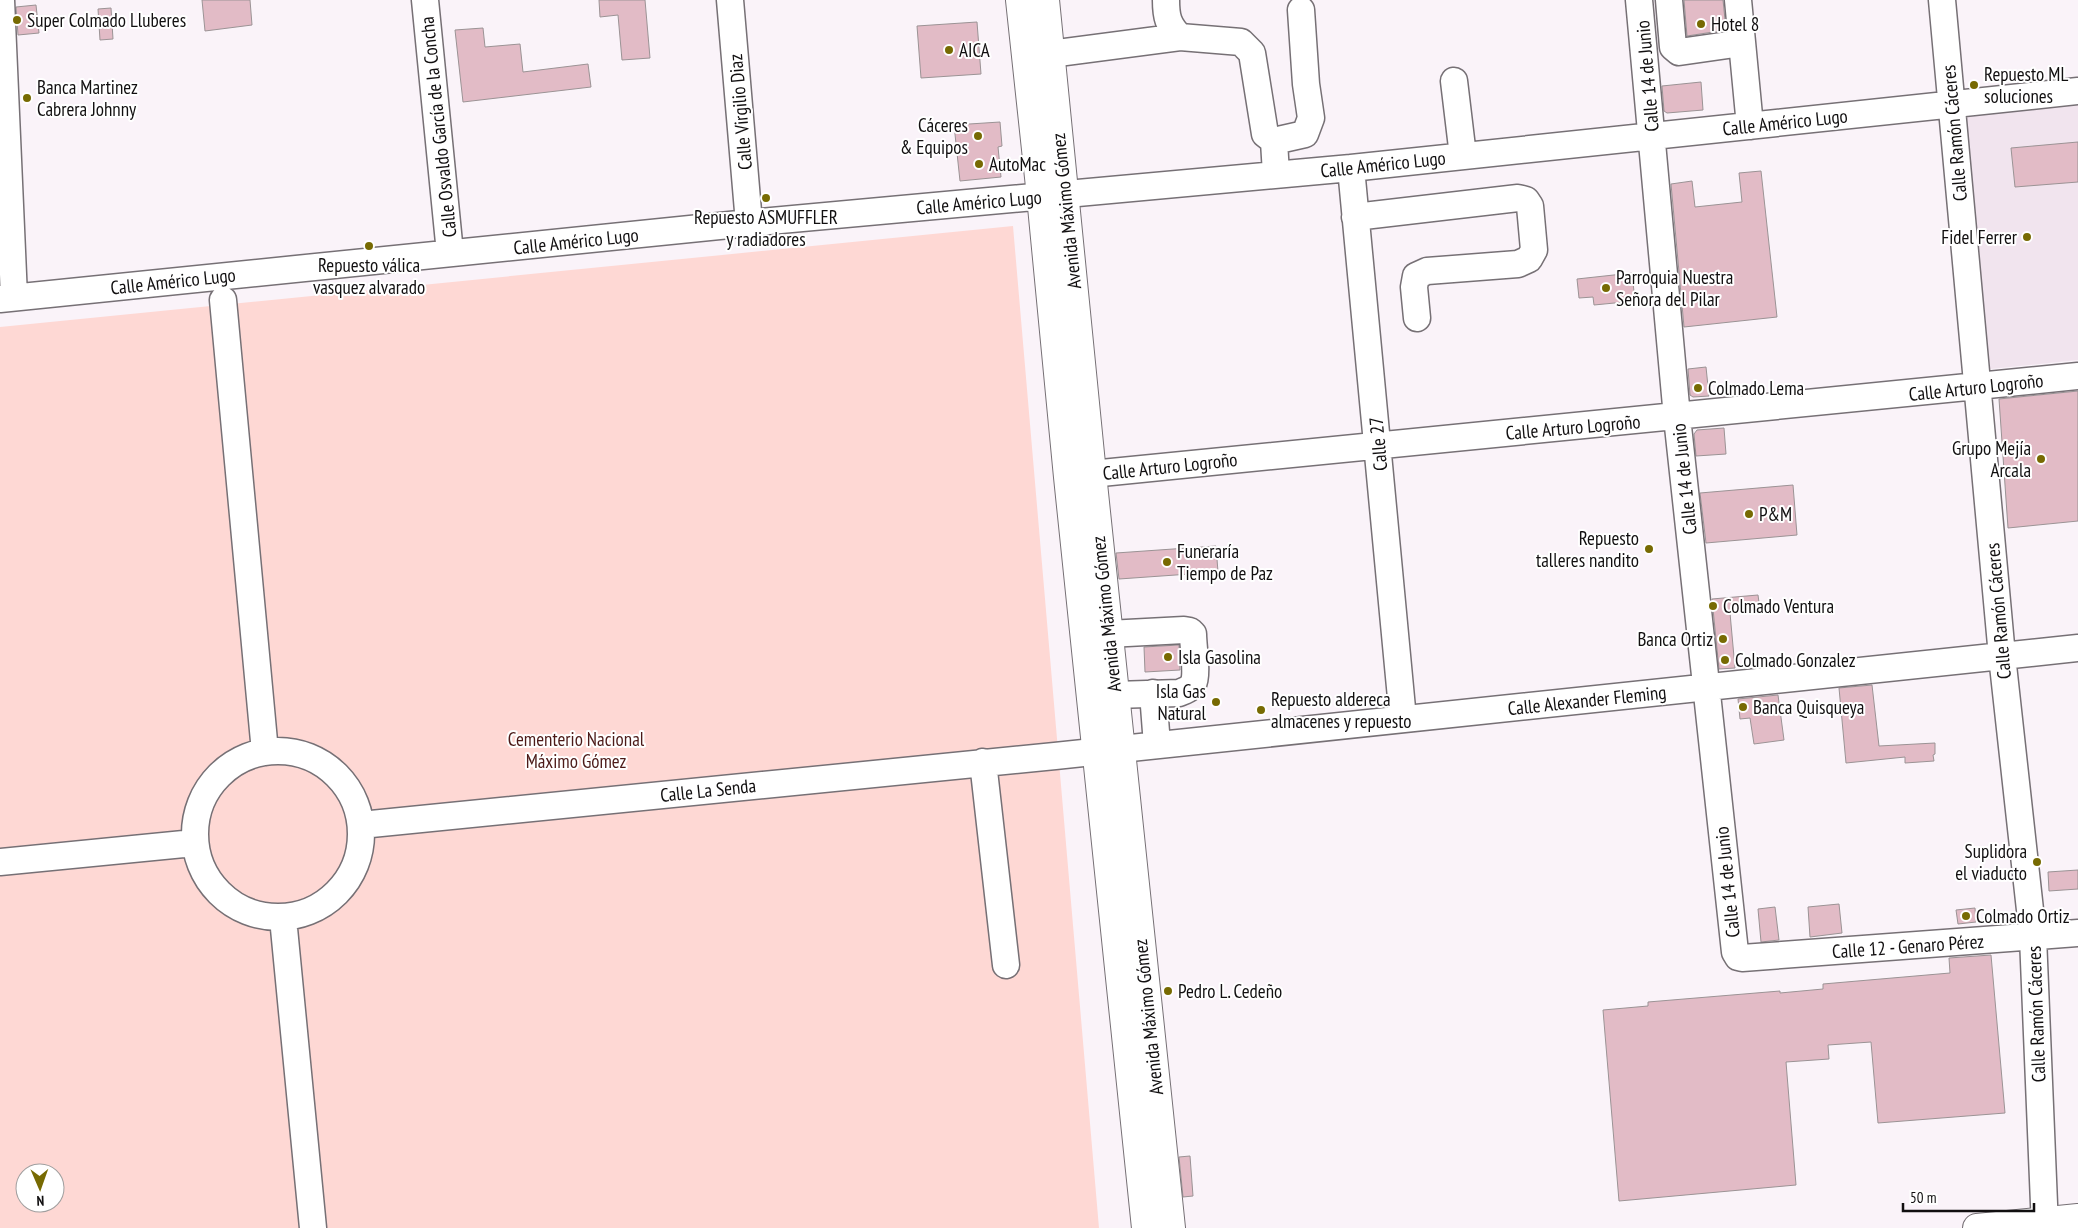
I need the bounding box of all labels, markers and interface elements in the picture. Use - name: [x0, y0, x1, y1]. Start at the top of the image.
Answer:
- place label: Super Colmado Lluberes: [27, 8, 186, 32]
- place label: Hotel 8: [1711, 12, 1759, 36]
- marker: Super Colmado Lluberes: [11, 14, 23, 26]
- street label: Calle Osvaldo García de la Concha: [414, 15, 462, 239]
- marker: Hotel 8: [1695, 18, 1707, 30]
- street label: Calle 14 de Junio: [1630, 19, 1664, 133]
- place label: AICA: [959, 38, 990, 62]
- marker: AICA: [943, 44, 955, 56]
- street label: Calle Virgilio Diaz: [723, 53, 757, 171]
- place label: Repuesto ML soluciones: [1984, 62, 2068, 108]
- street label: Calle Ramón Cáceres: [1936, 64, 1972, 202]
- place label: Banca Martinez Cabrera Johnny: [37, 75, 138, 121]
- marker: Repuesto ML soluciones: [1968, 79, 1980, 91]
- marker: Banca Martinez Cabrera Johnny: [21, 92, 33, 104]
- street label: Calle Américo Lugo: [1721, 103, 1849, 141]
- place label: Cáceres & Equipos: [900, 113, 968, 159]
- marker: Cáceres & Equipos: [972, 130, 984, 142]
- street label: Avenida Máximo Gómez: [1046, 132, 1086, 290]
- street label: Calle Américo Lugo: [1319, 145, 1447, 183]
- place label: AutoMac: [989, 152, 1046, 176]
- marker: AutoMac: [973, 158, 985, 170]
- street label: Calle Américo Lugo: [915, 185, 1043, 219]
- marker: Repuesto ASMUFFLER y radiadores: [760, 192, 772, 204]
- place label: Repuesto ASMUFFLER y radiadores: [694, 205, 838, 251]
- street label: Calle Américo Lugo: [512, 222, 640, 260]
- place label: Fidel Ferrer: [1941, 225, 2018, 249]
- marker: Fidel Ferrer: [2021, 231, 2033, 243]
- marker: Repuesto válica vasquez alvarado: [363, 240, 375, 252]
- place label: Repuesto válica vasquez alvarado: [313, 253, 425, 299]
- street label: Calle Américo Lugo: [109, 262, 237, 300]
- place label: Parroquia Nuestra Señora del Pilar: [1616, 265, 1733, 311]
- marker: Parroquia Nuestra Señora del Pilar: [1600, 282, 1612, 294]
- street label: Calle Arturo Logroño: [1907, 368, 2045, 406]
- place label: Colmado Lema: [1708, 376, 1804, 400]
- marker: Colmado Lema: [1692, 382, 1704, 394]
- street label: Calle Arturo Logroño: [1505, 409, 1641, 445]
- street label: Calle 27: [1364, 416, 1392, 472]
- street label: Calle 14 de Junio: [1666, 422, 1702, 536]
- place label: Grupo Mejía Arcala: [1952, 436, 2031, 482]
- street label: Calle Arturo Logroño: [1101, 447, 1239, 485]
- marker: Grupo Mejía Arcala: [2035, 453, 2047, 465]
- place label: P&M: [1759, 502, 1792, 526]
- marker: P&M: [1743, 508, 1755, 520]
- place label: Repuesto talleres nandito: [1536, 526, 1639, 572]
- street label: Avenida Máximo Gómez: [1086, 535, 1126, 693]
- place label: Funeraría Tiempo de Paz: [1177, 539, 1273, 585]
- street label: Calle Ramón Cáceres: [1980, 542, 2016, 680]
- marker: Repuesto talleres nandito: [1643, 543, 1655, 555]
- marker: Funeraría Tiempo de Paz: [1161, 556, 1173, 568]
- place label: Colmado Ventura: [1723, 594, 1834, 618]
- marker: Colmado Ventura: [1707, 600, 1719, 612]
- place label: Banca Ortiz: [1637, 627, 1713, 651]
- marker: Banca Ortiz: [1717, 633, 1729, 645]
- place label: Isla Gasolina: [1178, 645, 1261, 669]
- place label: Colmado Gonzalez: [1735, 648, 1856, 672]
- marker: Isla Gasolina: [1162, 651, 1174, 663]
- marker: Colmado Gonzalez: [1719, 654, 1731, 666]
- place label: Isla Gas Natural: [1156, 679, 1207, 725]
- street label: Calle Alexander Fleming: [1506, 680, 1668, 720]
- place label: Repuesto aldereca almacenes y repuesto: [1271, 687, 1412, 733]
- place label: Banca Quisqueya: [1753, 695, 1864, 719]
- marker: Isla Gas Natural: [1210, 696, 1222, 708]
- marker: Banca Quisqueya: [1737, 701, 1749, 713]
- marker: Repuesto aldereca almacenes y repuesto: [1255, 704, 1267, 716]
- park label: Cementerio Nacional Máximo Gómez: [508, 727, 645, 773]
- street label: Calle La Senda: [659, 773, 757, 807]
- street label: Calle 14 de Junio: [1709, 825, 1745, 939]
- place label: Suplidora el viaducto: [1955, 839, 2027, 885]
- marker: Suplidora el viaducto: [2031, 856, 2043, 868]
- place label: Colmado Ortiz: [1976, 904, 2070, 928]
- marker: Colmado Ortiz: [1960, 910, 1972, 922]
- street label: Calle 12 - Genaro Pérez: [1831, 929, 1985, 963]
- street label: Avenida Máximo Gómez: [1128, 938, 1168, 1096]
- street label: Calle Ramón Cáceres: [2022, 945, 2050, 1083]
- place label: Pedro L. Cedeño: [1178, 979, 1282, 1003]
- marker: Pedro L. Cedeño: [1162, 985, 1174, 997]
- north arrow: [15, 1163, 65, 1213]
- scale bar: [1903, 1180, 2034, 1212]
- text: 50 m: [1910, 1188, 1936, 1207]
- text: N: [36, 1192, 45, 1210]

